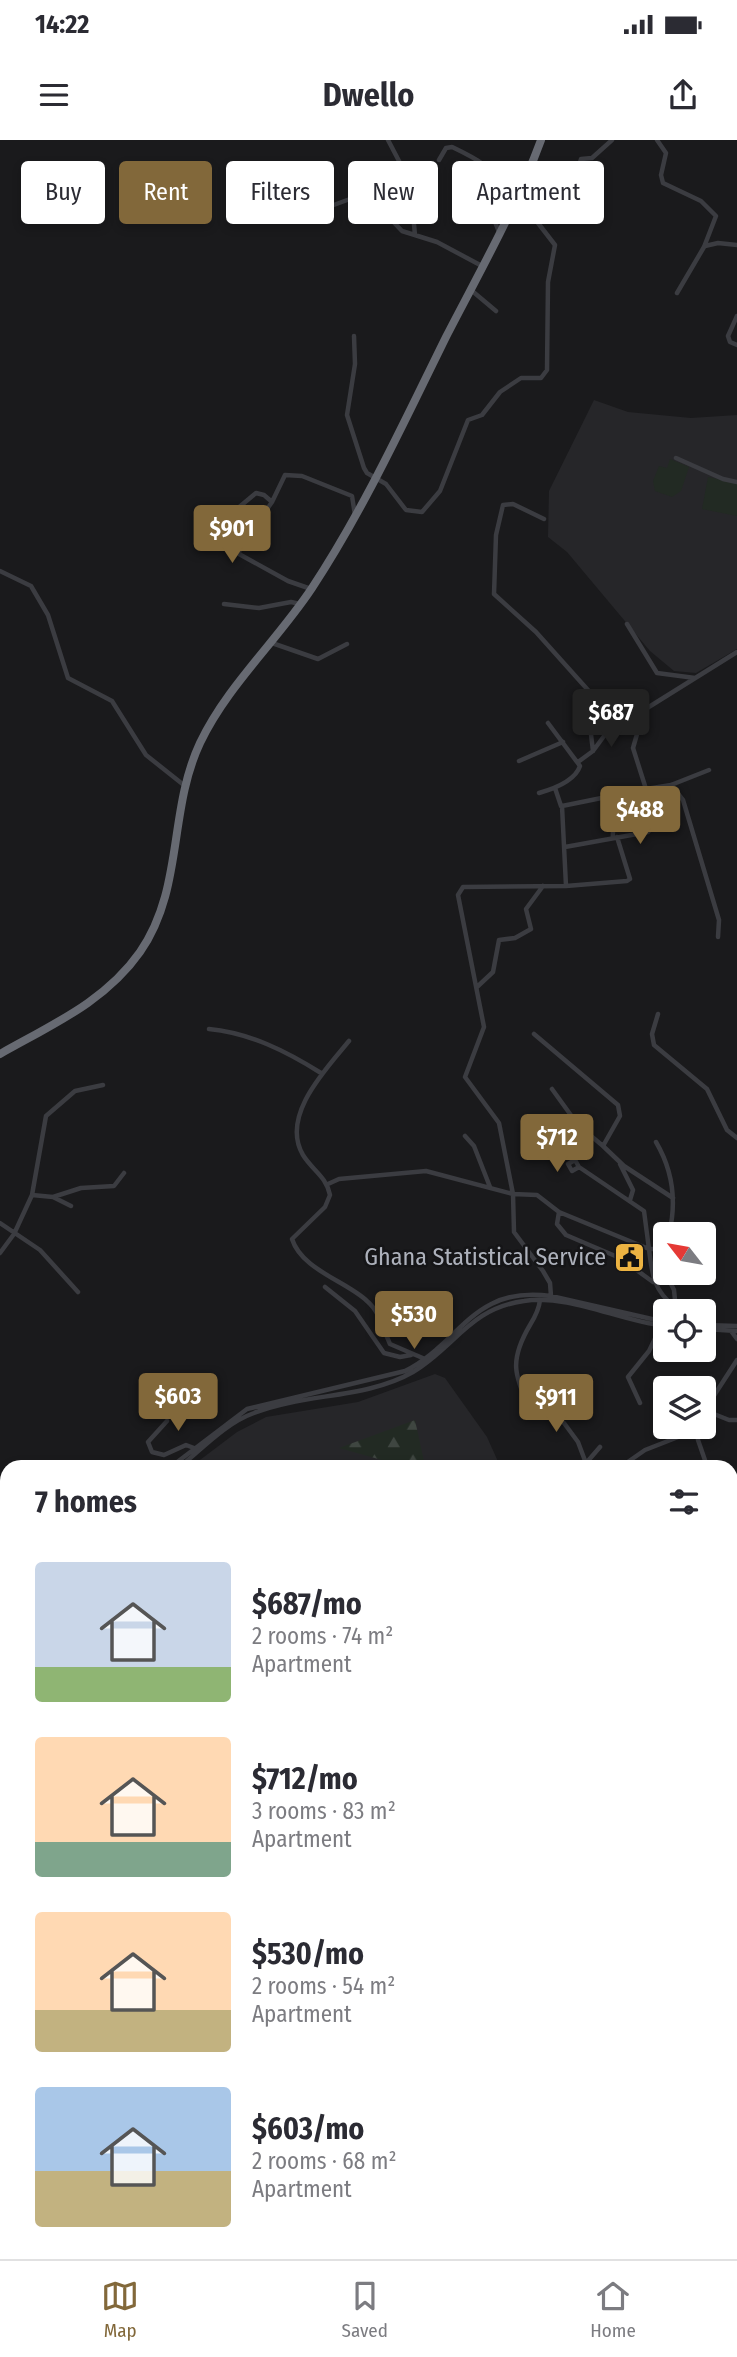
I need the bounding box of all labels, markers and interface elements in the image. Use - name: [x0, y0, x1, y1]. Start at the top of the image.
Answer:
- text: 14:22: [35, 9, 89, 40]
- icon: menu: [35, 76, 73, 114]
- text: Dwello: [323, 76, 414, 114]
- icon: share: [664, 76, 702, 114]
- chip: Buy: [21, 161, 105, 224]
- chip: Rent: [119, 161, 212, 224]
- chip: Filters: [226, 161, 334, 224]
- chip: New: [348, 161, 438, 224]
- chip: Apartment: [452, 161, 604, 224]
- pin: $901: [191, 506, 273, 565]
- text: $901: [210, 514, 254, 542]
- pin: $687: [570, 690, 652, 749]
- text: $687: [588, 698, 634, 726]
- pin: $488: [599, 786, 681, 846]
- text: $488: [616, 795, 664, 823]
- pin: $712: [516, 1114, 598, 1174]
- text: $712: [536, 1123, 578, 1151]
- north arrow: [653, 1222, 716, 1284]
- map controls: [653, 1222, 716, 1439]
- public building icon: Ghana Statistical Service: [612, 1240, 646, 1274]
- place label: Ghana Statistical Service: [364, 1243, 606, 1271]
- pin: $530: [373, 1292, 455, 1351]
- button: locate: [653, 1299, 716, 1362]
- text: $530: [391, 1300, 437, 1328]
- pin: $603: [137, 1374, 219, 1433]
- pin: $911: [515, 1374, 597, 1434]
- button: layers: [653, 1376, 716, 1439]
- text: $603: [155, 1382, 201, 1410]
- text: $911: [535, 1383, 577, 1411]
- icon: filters: [665, 1483, 703, 1521]
- text: 7 homes: [35, 1484, 137, 1520]
- text: $687/mo: [252, 1586, 362, 1622]
- icon: home: [91, 1590, 175, 1674]
- text: 2 rooms · 74 m²: [252, 1622, 393, 1650]
- text: Apartment: [252, 1650, 352, 1678]
- text: $712/mo: [252, 1761, 358, 1797]
- icon: home: [91, 1765, 175, 1849]
- text: 3 rooms · 83 m²: [252, 1797, 396, 1825]
- text: Apartment: [252, 1825, 352, 1853]
- text: $530/mo: [252, 1936, 364, 1972]
- icon: home: [91, 1940, 175, 2024]
- text: 2 rooms · 54 m²: [252, 1972, 395, 2000]
- text: Apartment: [252, 2000, 352, 2028]
- text: $603/mo: [252, 2111, 364, 2147]
- icon: home: [91, 2115, 175, 2199]
- text: 2 rooms · 68 m²: [252, 2147, 397, 2175]
- text: Apartment: [252, 2175, 352, 2203]
- tab: Map: [101, 2277, 139, 2342]
- tab: Saved: [342, 2277, 388, 2342]
- tab: Home: [590, 2277, 636, 2342]

